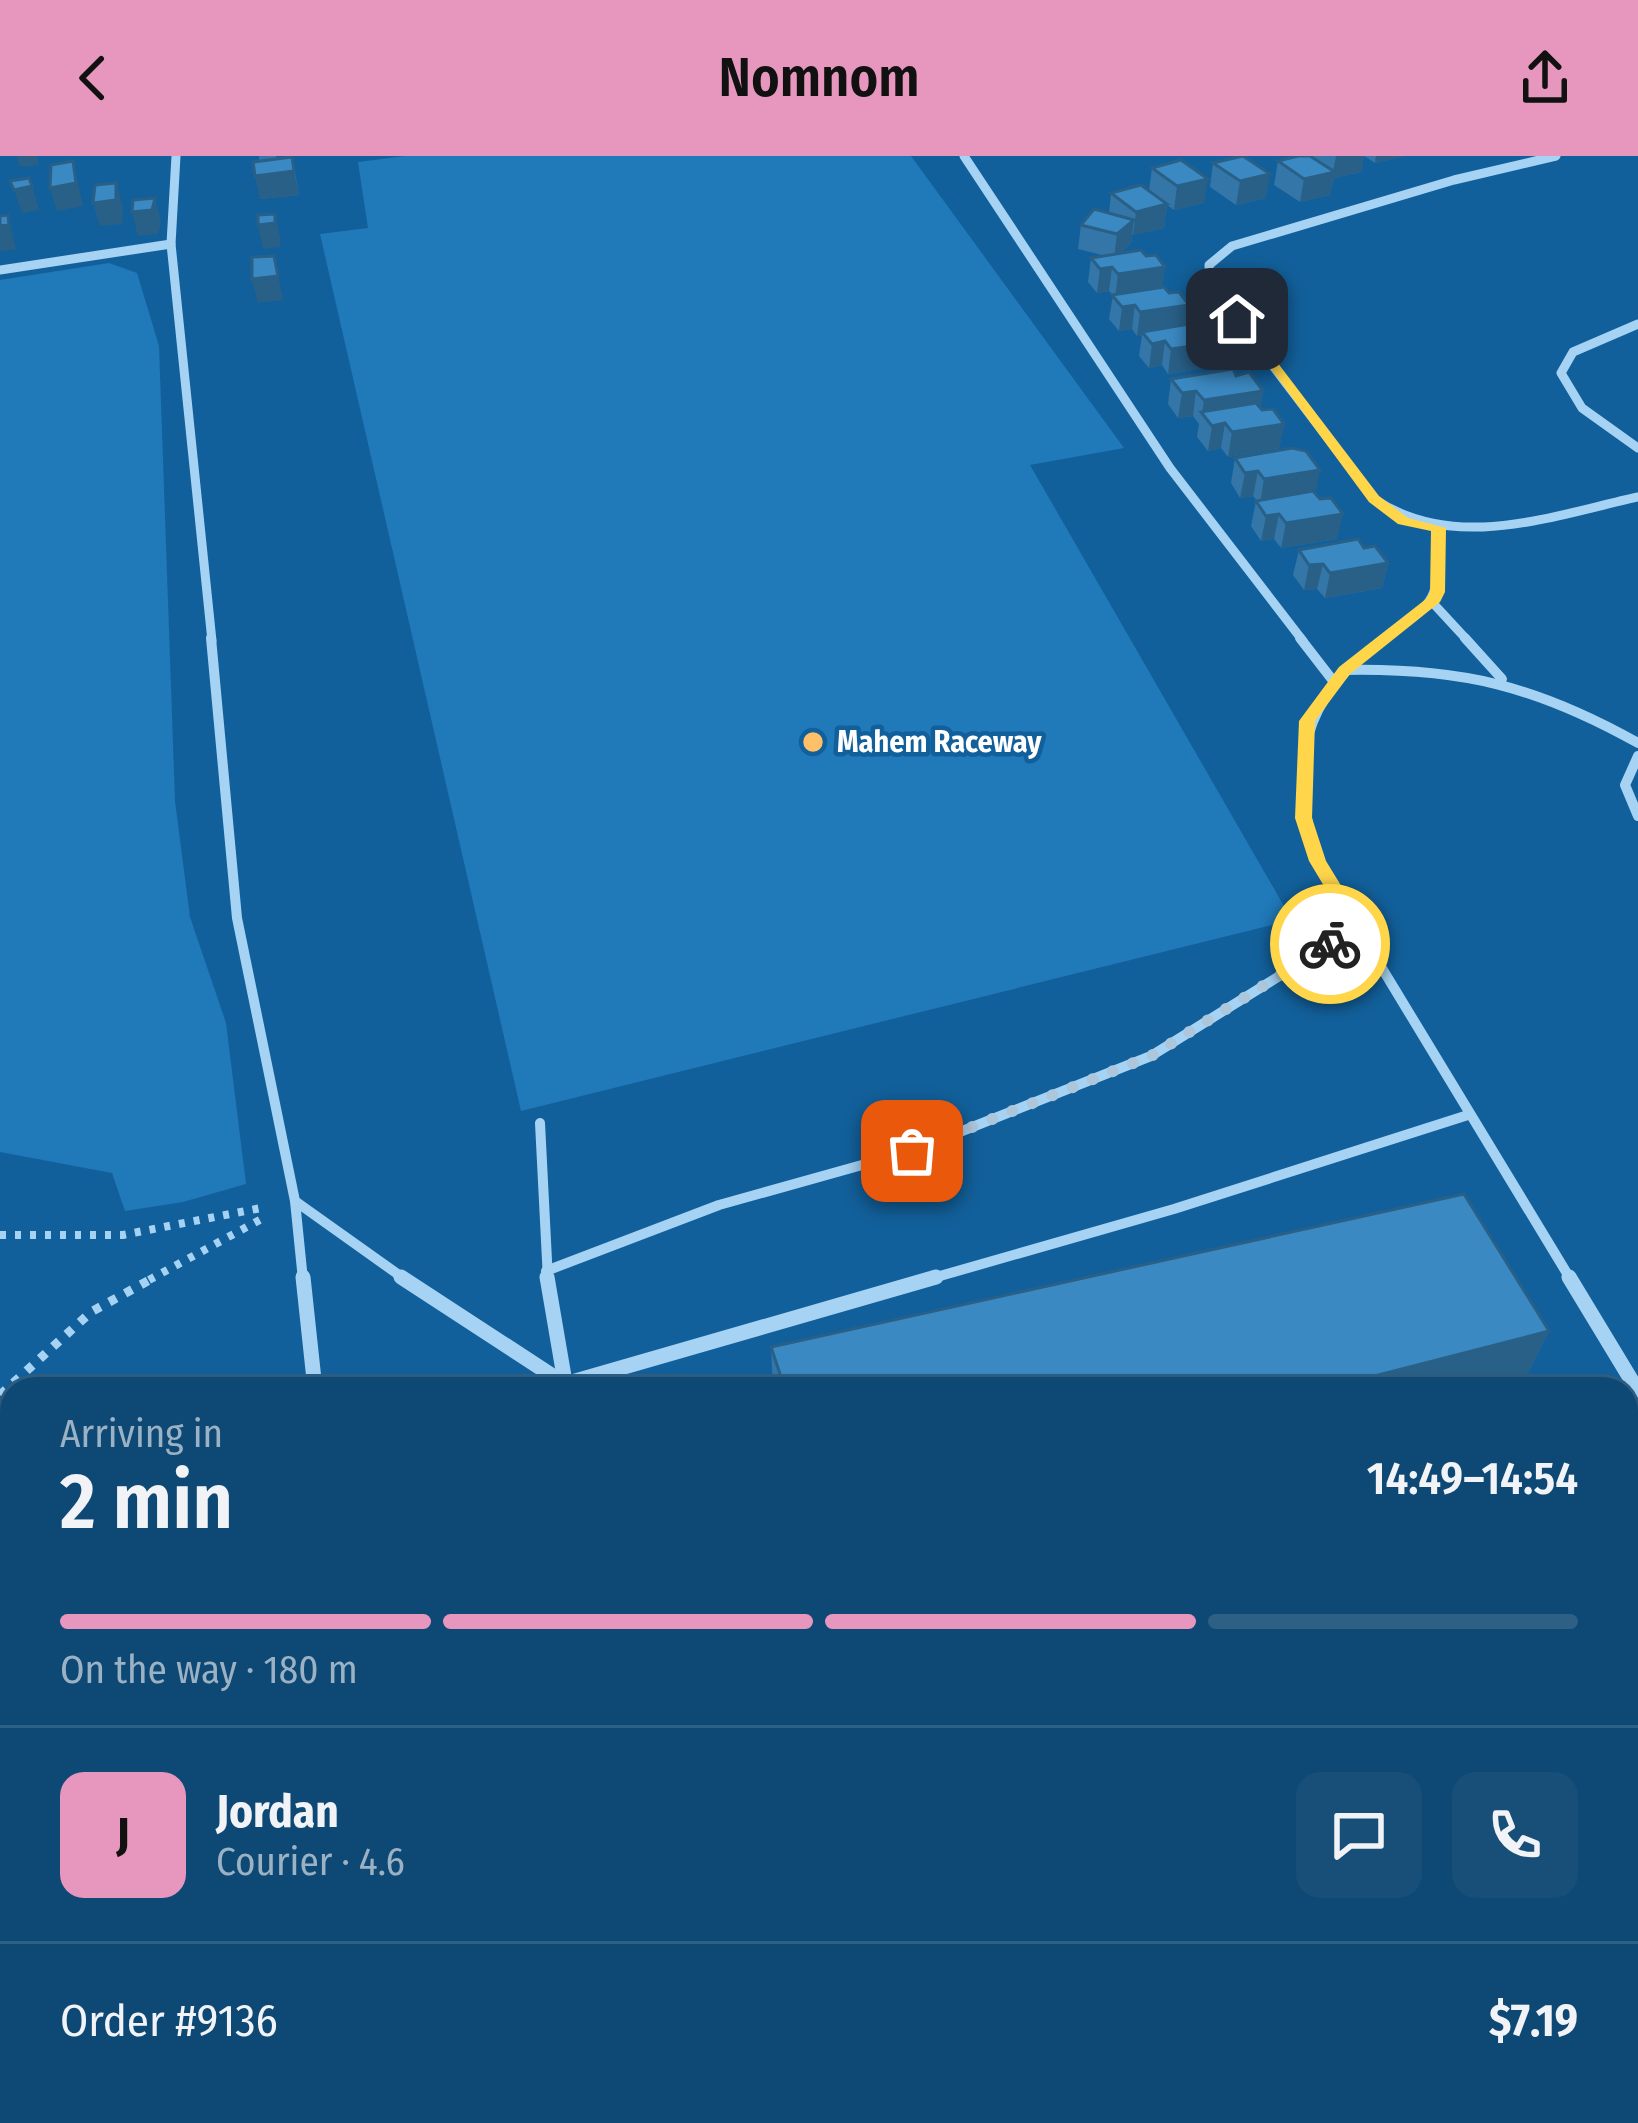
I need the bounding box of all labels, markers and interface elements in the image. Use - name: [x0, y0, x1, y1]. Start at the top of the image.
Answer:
- icon: back: [60, 45, 126, 111]
- icon: share: [1512, 45, 1578, 111]
- text: Nomnom: [719, 46, 920, 110]
- pin: [1186, 268, 1288, 370]
- icon: home: [1204, 286, 1270, 352]
- place label: Mahem Raceway: [837, 724, 1042, 760]
- marker: Mahem Raceway: [800, 729, 826, 755]
- courier: [1270, 884, 1390, 1004]
- icon: bike: [1297, 911, 1363, 977]
- pin: [861, 1100, 963, 1202]
- icon: bag: [879, 1118, 945, 1184]
- text: Arriving in: [60, 1411, 223, 1457]
- text: 14:49–14:54: [1367, 1452, 1578, 1506]
- text: 2 min: [60, 1455, 233, 1549]
- text: On the way · 180 m: [60, 1647, 358, 1693]
- button: chat: [1296, 1772, 1422, 1898]
- button: phone: [1452, 1772, 1578, 1898]
- text: Jordan: [216, 1785, 339, 1839]
- text: J: [116, 1808, 130, 1862]
- text: Courier · 4.6: [216, 1839, 405, 1885]
- text: Order #9136: [60, 1994, 278, 2048]
- text: $7.19: [1489, 1994, 1578, 2048]

